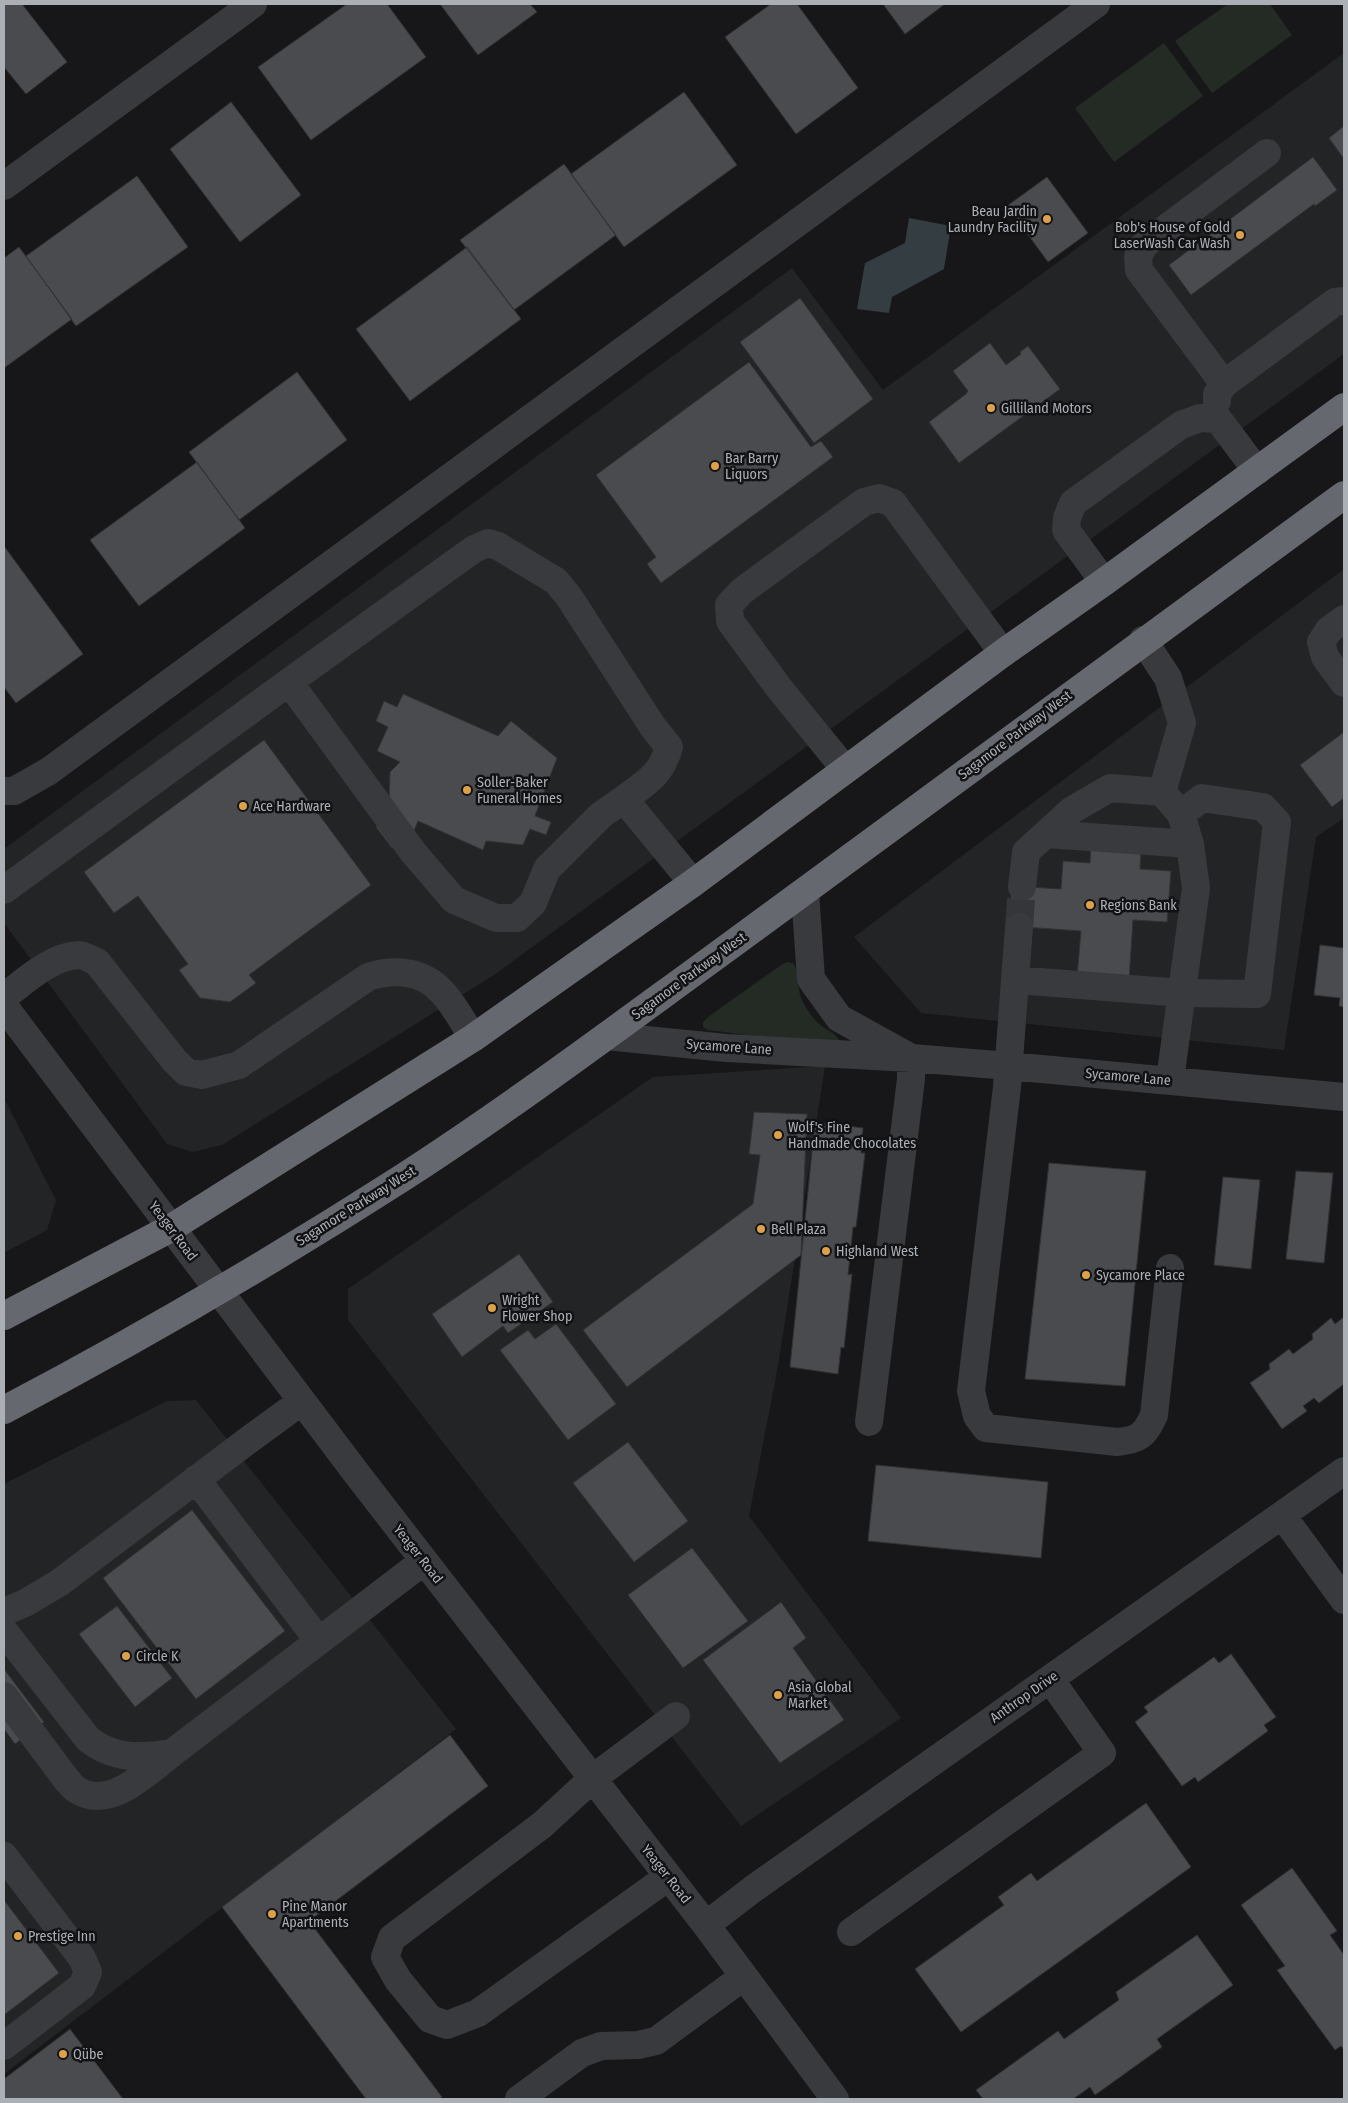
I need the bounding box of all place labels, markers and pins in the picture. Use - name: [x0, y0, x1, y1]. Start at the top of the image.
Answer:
- place label: Beau Jardin Laundry Facility: [948, 203, 1038, 236]
- marker: Beau Jardin Laundry Facility: [1041, 213, 1053, 225]
- place label: Bob's House of Gold LaserWash Car Wash: [1114, 219, 1230, 252]
- marker: Bob's House of Gold LaserWash Car Wash: [1234, 229, 1246, 241]
- place label: Gilliland Motors: [1001, 400, 1092, 417]
- marker: Gilliland Motors: [985, 402, 997, 414]
- place label: Bar Barry Liquors: [725, 450, 779, 483]
- marker: Bar Barry Liquors: [709, 460, 721, 472]
- place label: Soller-Baker Funeral Homes: [477, 774, 562, 807]
- marker: Soller-Baker Funeral Homes: [461, 784, 473, 796]
- place label: Ace Hardware: [253, 798, 331, 815]
- marker: Ace Hardware: [237, 800, 249, 812]
- place label: Regions Bank: [1100, 897, 1177, 914]
- marker: Regions Bank: [1084, 899, 1096, 911]
- place label: Wolf's Fine Handmade Chocolates: [788, 1119, 916, 1152]
- marker: Wolf's Fine Handmade Chocolates: [772, 1129, 784, 1141]
- place label: Bell Plaza: [771, 1221, 826, 1238]
- marker: Bell Plaza: [755, 1223, 767, 1235]
- place label: Highland West: [836, 1243, 919, 1260]
- marker: Highland West: [820, 1245, 832, 1257]
- place label: Sycamore Place: [1096, 1267, 1185, 1284]
- marker: Sycamore Place: [1080, 1269, 1092, 1281]
- place label: Wright Flower Shop: [502, 1292, 572, 1325]
- marker: Wright Flower Shop: [486, 1302, 498, 1314]
- place label: Circle K: [136, 1648, 179, 1665]
- marker: Circle K: [120, 1650, 132, 1662]
- place label: Asia Global Market: [788, 1679, 852, 1712]
- marker: Asia Global Market: [772, 1689, 784, 1701]
- place label: Pine Manor Apartments: [282, 1898, 349, 1931]
- marker: Pine Manor Apartments: [266, 1908, 278, 1920]
- place label: Prestige Inn: [28, 1928, 96, 1945]
- marker: Prestige Inn: [12, 1930, 24, 1942]
- place label: Qübe: [73, 2046, 104, 2063]
- marker: Qübe: [57, 2048, 69, 2060]

